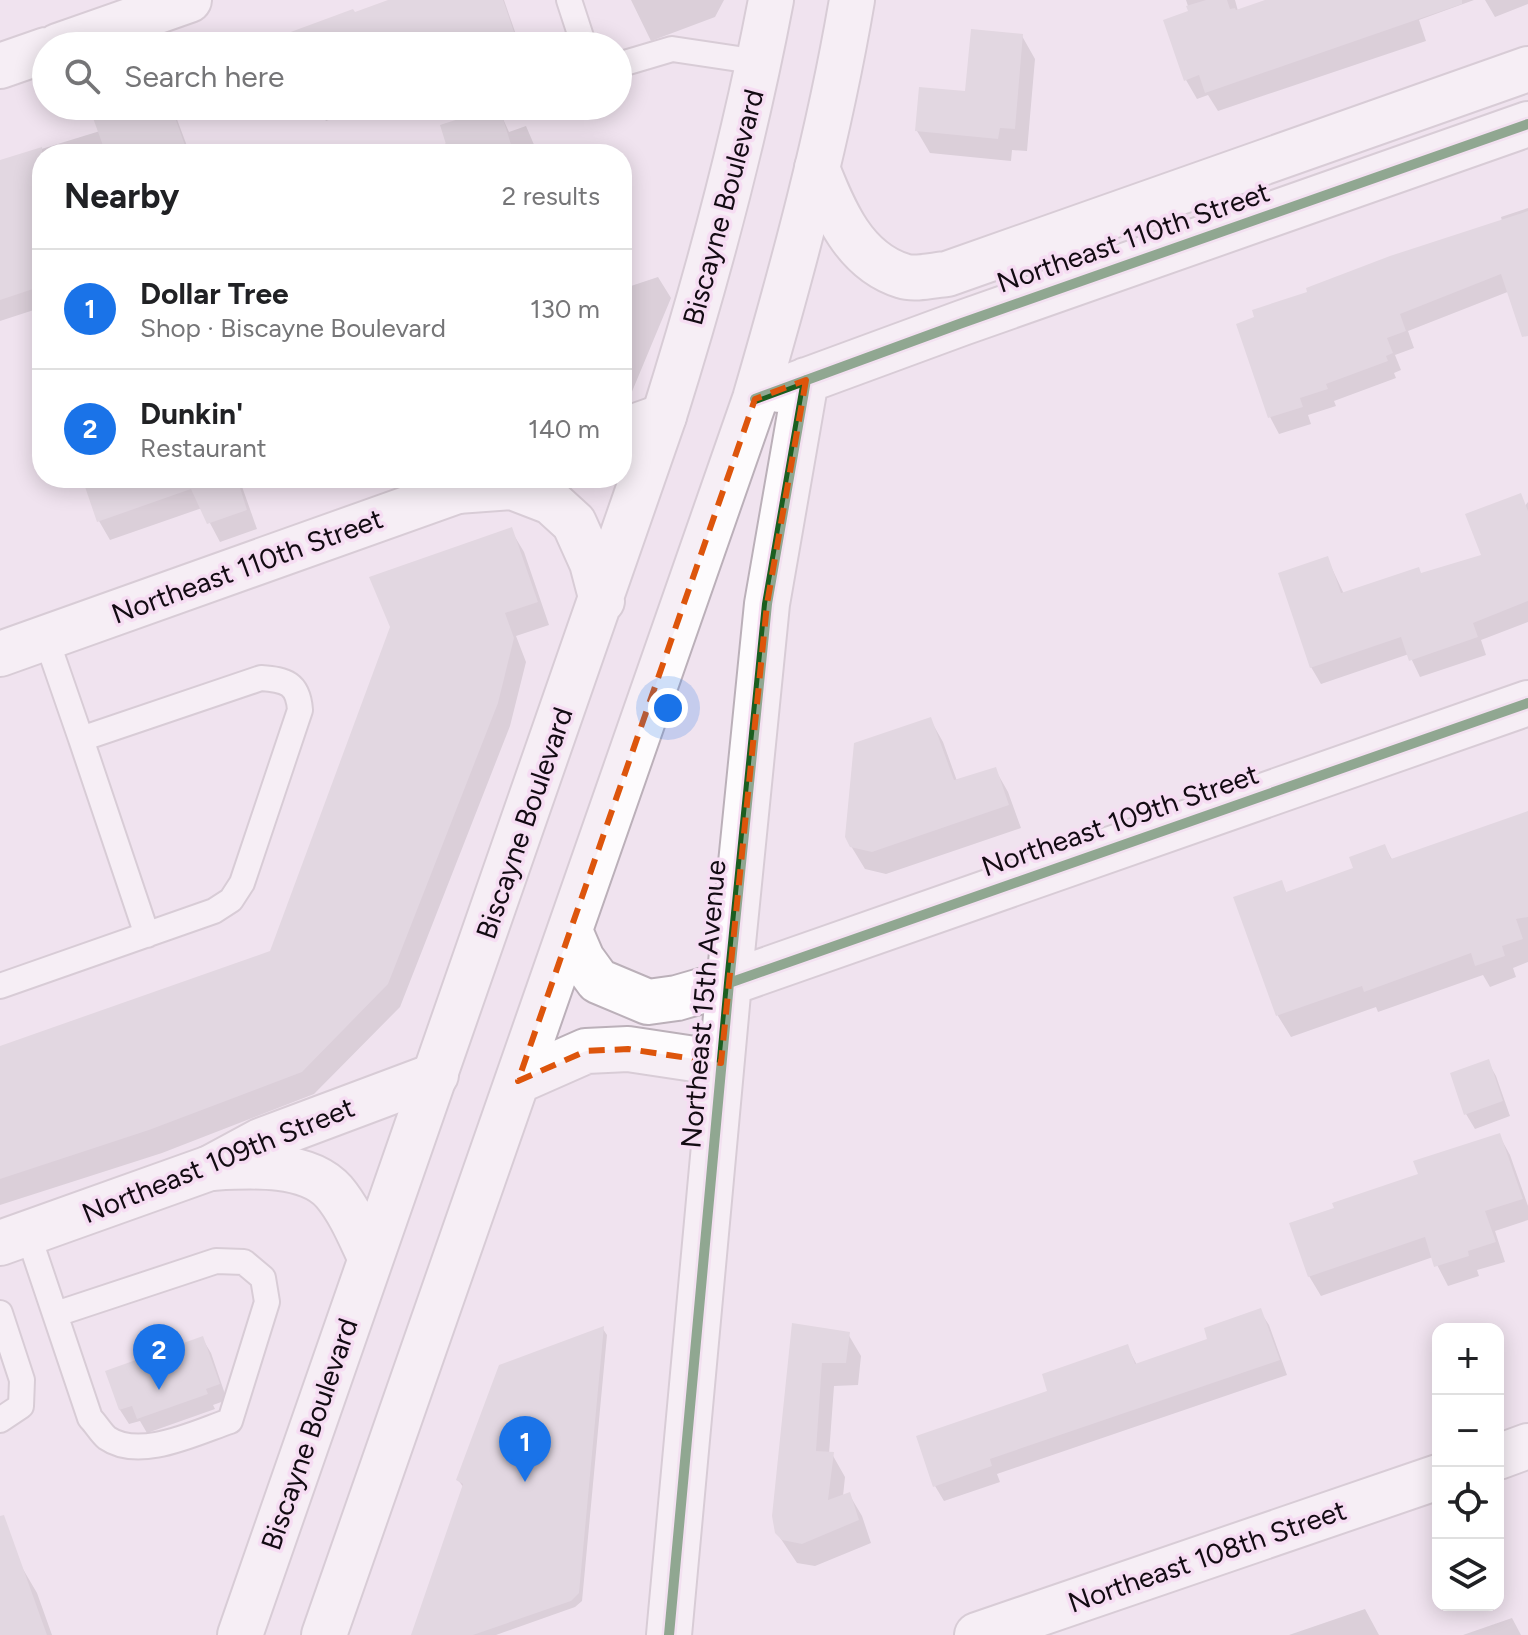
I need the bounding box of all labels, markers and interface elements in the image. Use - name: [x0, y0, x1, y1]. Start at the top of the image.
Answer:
- search box: [32, 32, 632, 120]
- icon: search: [60, 54, 104, 98]
- text: Search here: [124, 58, 284, 95]
- street label: Biscayne Boulevard: [675, 85, 771, 329]
- street label: Northeast 110th Street: [992, 174, 1274, 300]
- text: Nearby: [64, 176, 179, 217]
- text: 2 results: [502, 180, 600, 212]
- text: Dollar Tree: [140, 275, 289, 312]
- text: 1: [85, 293, 95, 325]
- text: 130 m: [530, 293, 600, 325]
- text: Shop · Biscayne Boulevard: [140, 312, 446, 344]
- text: Dunkin': [140, 395, 243, 432]
- text: 2: [82, 413, 98, 445]
- text: 140 m: [528, 413, 600, 445]
- text: Restaurant: [140, 432, 267, 464]
- street label: Northeast 110th Street: [107, 501, 387, 631]
- your location: [648, 688, 688, 728]
- street label: Biscayne Boulevard: [468, 703, 580, 943]
- street label: Northeast 109th Street: [977, 757, 1263, 883]
- street label: Northeast 15th Avenue: [673, 858, 733, 1150]
- street label: Northeast 109th Street: [77, 1090, 359, 1230]
- street label: Biscayne Boulevard: [253, 1314, 365, 1554]
- map controls: [1432, 1323, 1504, 1611]
- button: +: [1432, 1323, 1504, 1395]
- pin: 2: [133, 1324, 185, 1390]
- button: −: [1432, 1395, 1504, 1467]
- pin: 1: [499, 1416, 551, 1482]
- button: locate: [1432, 1467, 1504, 1539]
- street label: Northeast 108th Street: [1063, 1492, 1351, 1620]
- button: layers: [1432, 1539, 1504, 1611]

